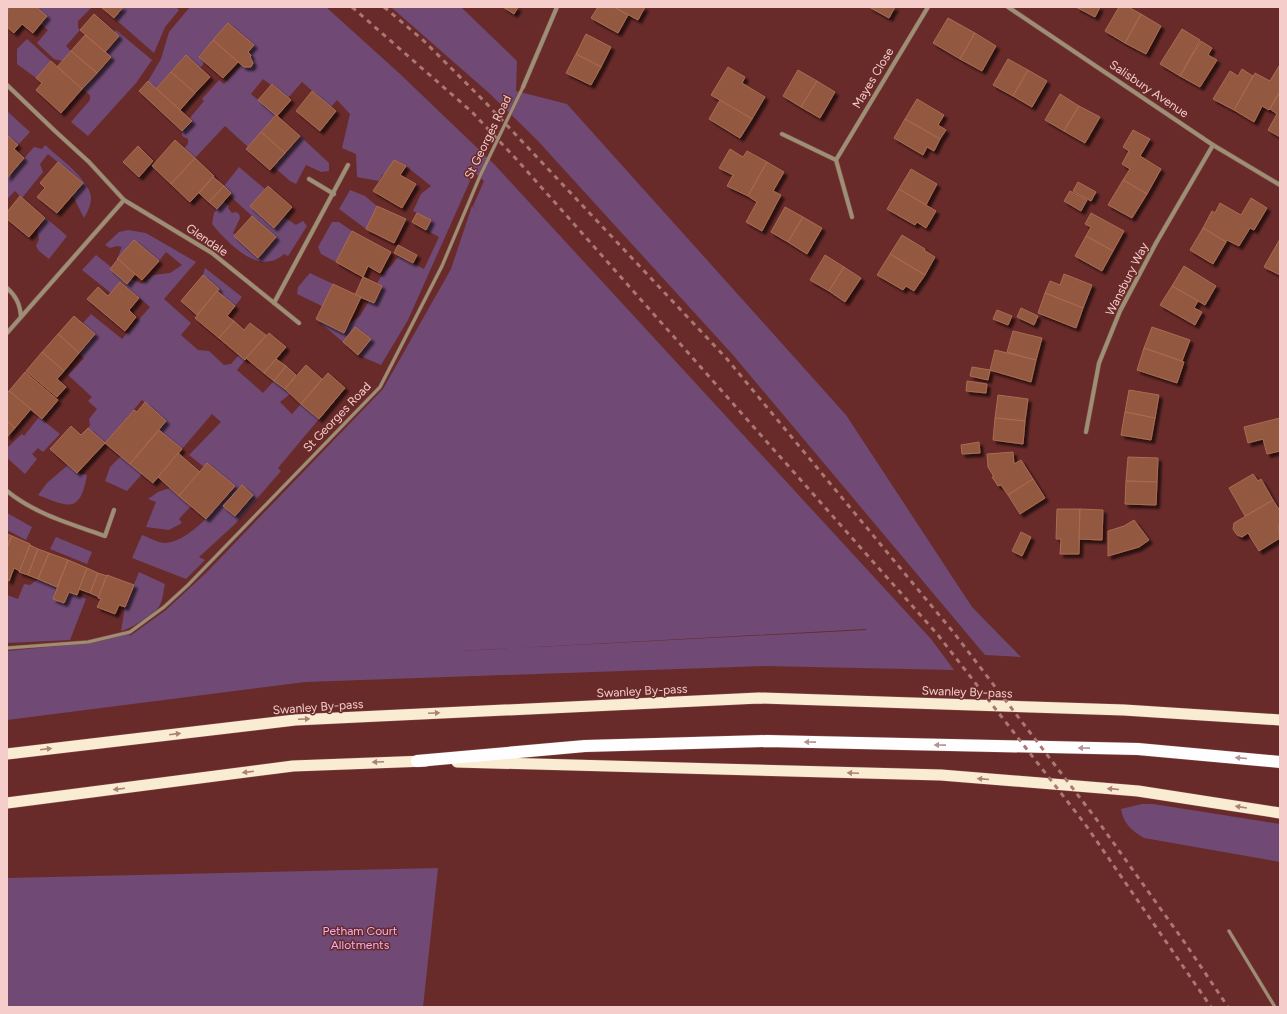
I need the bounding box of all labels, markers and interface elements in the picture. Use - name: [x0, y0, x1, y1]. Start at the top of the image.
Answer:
- street label: Mayes Close: [850, 45, 897, 111]
- street label: Salisbury Avenue: [1107, 57, 1191, 121]
- street label: St Georges Road: [462, 93, 514, 181]
- street label: Glendale: [183, 221, 231, 259]
- street label: Wansbury Way: [1103, 240, 1152, 318]
- street label: St Georges Road: [300, 379, 374, 455]
- street label: Swanley By-pass: [596, 682, 688, 700]
- street label: Swanley By-pass: [921, 683, 1013, 701]
- street label: Swanley By-pass: [272, 697, 364, 717]
- one-way arrow: [428, 710, 440, 717]
- one-way arrow: [298, 716, 310, 723]
- one-way arrow: [169, 731, 181, 737]
- one-way arrow: [803, 739, 816, 745]
- one-way arrow: [933, 742, 946, 748]
- one-way arrow: [1077, 745, 1090, 751]
- one-way arrow: [40, 746, 52, 752]
- one-way arrow: [1235, 755, 1247, 762]
- one-way arrow: [372, 759, 384, 766]
- one-way arrow: [242, 769, 254, 775]
- one-way arrow: [846, 770, 859, 776]
- one-way arrow: [977, 775, 989, 782]
- one-way arrow: [113, 786, 126, 792]
- one-way arrow: [1107, 786, 1119, 793]
- one-way arrow: [1235, 804, 1248, 810]
- park label: Petham Court Allotments: [323, 924, 398, 952]

